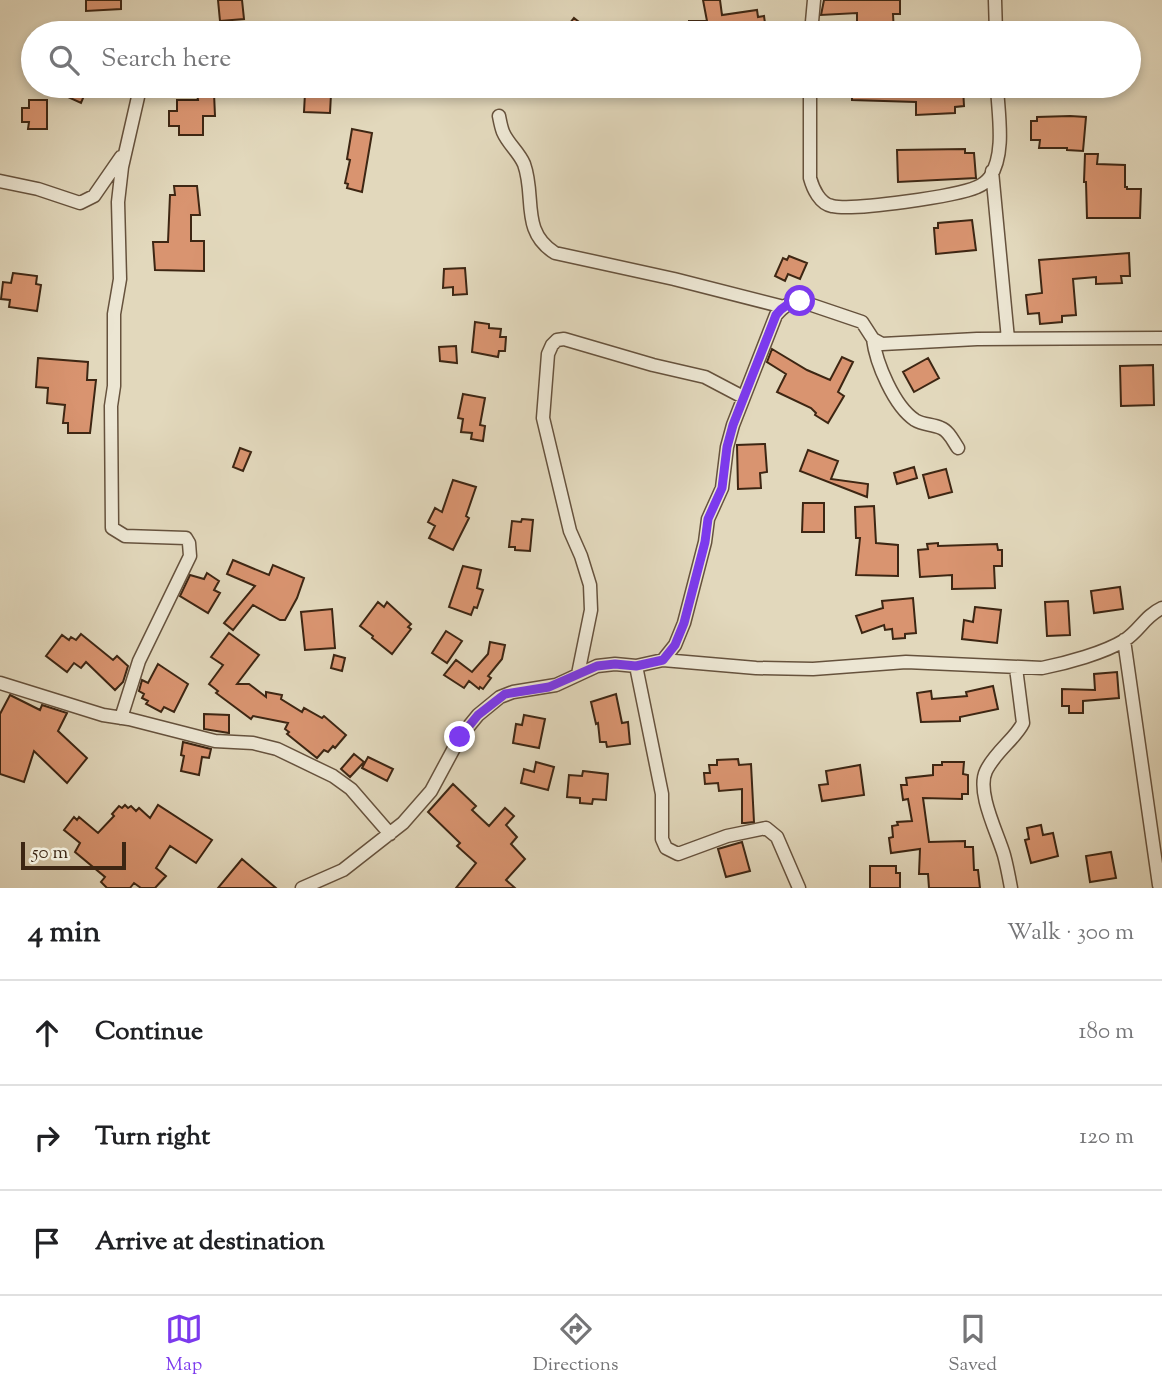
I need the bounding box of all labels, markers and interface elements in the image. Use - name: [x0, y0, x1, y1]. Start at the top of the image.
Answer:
- search box: [21, 21, 1141, 98]
- icon: search: [45, 41, 83, 79]
- text: Search here: [101, 41, 231, 78]
- route start: [784, 285, 815, 316]
- route end: [444, 721, 475, 752]
- scale bar: [21, 839, 126, 871]
- text: 50 m: [32, 840, 68, 867]
- text: 4 min: [28, 912, 101, 955]
- text: Walk · 300 m: [1007, 917, 1134, 950]
- icon: ahead: [28, 1014, 66, 1052]
- text: Continue: [95, 1014, 203, 1051]
- text: 180 m: [1079, 1016, 1134, 1049]
- icon: right: [28, 1119, 66, 1157]
- text: Turn right: [95, 1119, 210, 1156]
- text: 120 m: [1079, 1121, 1134, 1154]
- icon: arrive: [28, 1224, 66, 1262]
- text: Arrive at destination: [95, 1224, 325, 1261]
- tab: Map: [165, 1310, 203, 1379]
- tab: Directions: [533, 1310, 618, 1379]
- tab: Saved: [948, 1310, 997, 1379]

